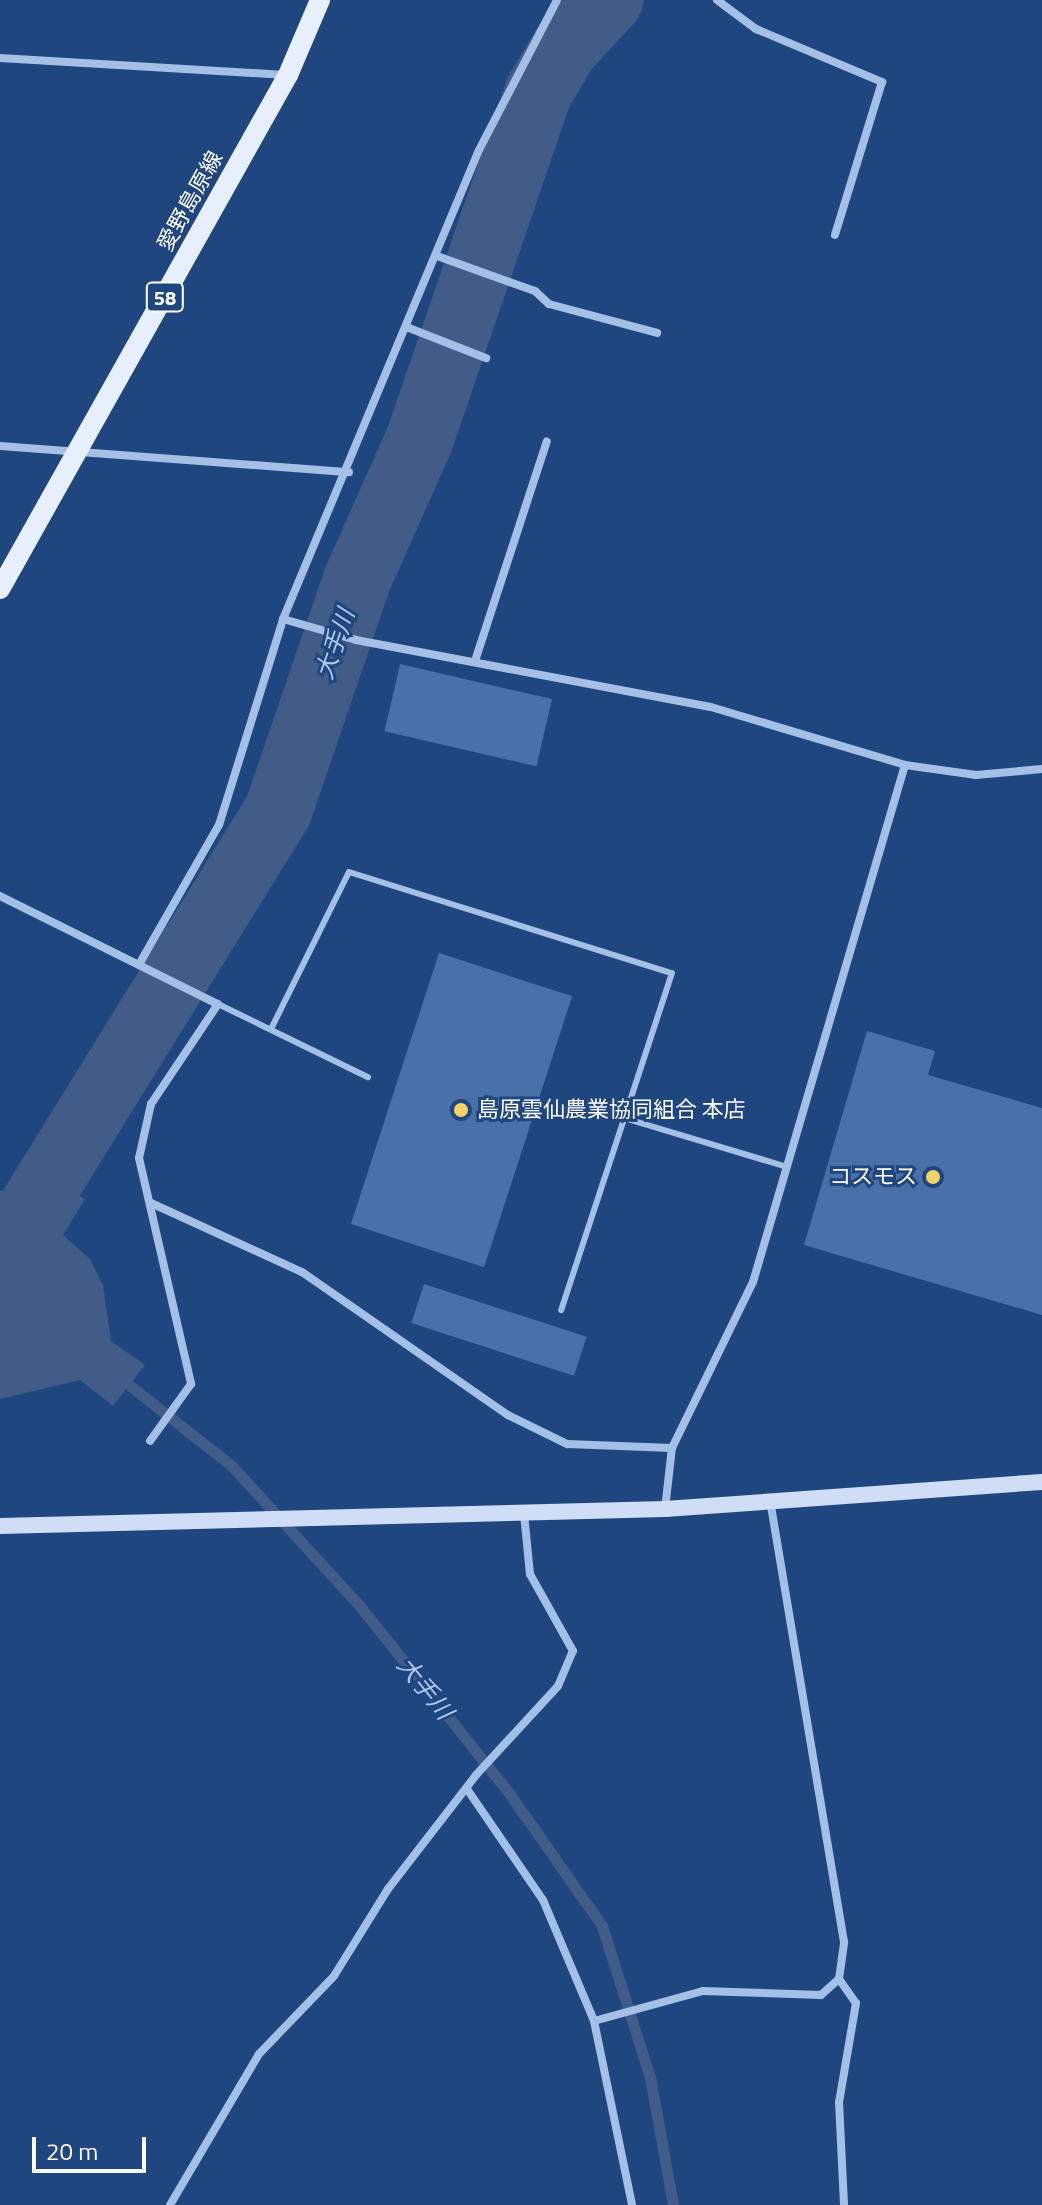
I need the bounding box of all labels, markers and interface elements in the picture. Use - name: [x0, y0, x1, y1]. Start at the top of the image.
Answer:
- street label: 愛野島原線: [152, 146, 228, 256]
- road number: 58: [145, 281, 185, 313]
- water label: 大手川: [310, 605, 360, 683]
- place label: 島原雲仙農業協同組合 本店: [477, 1097, 746, 1123]
- marker: 島原雲仙農業協同組合 本店: [452, 1101, 470, 1119]
- place label: コスモス: [829, 1164, 917, 1190]
- marker: コスモス: [924, 1168, 942, 1186]
- water label: 大手川: [391, 1651, 459, 1725]
- scale bar: [36, 2121, 150, 2171]
- text: 20 m: [46, 2133, 98, 2169]

